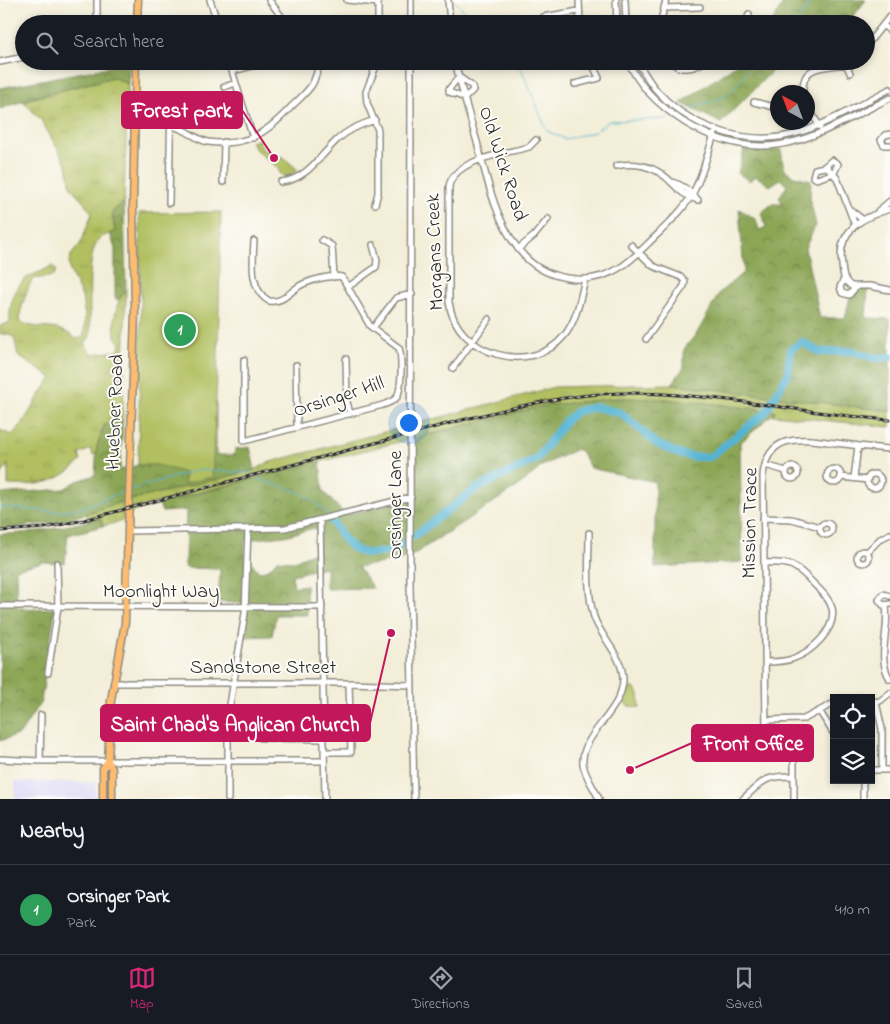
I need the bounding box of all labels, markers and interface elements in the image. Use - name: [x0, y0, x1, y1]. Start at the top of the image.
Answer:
- search box: [15, 15, 875, 70]
- icon: search: [33, 29, 61, 57]
- text: Search here: [73, 29, 164, 56]
- north arrow: [770, 85, 815, 130]
- callout: Forest park: [122, 92, 242, 128]
- text: Forest park: [131, 97, 233, 127]
- street label: Old Wick Road: [470, 103, 534, 225]
- street label: Morgans Creek: [419, 193, 454, 311]
- pin: 1: [164, 311, 196, 349]
- street label: Huebner Road: [99, 354, 133, 470]
- street label: Orsinger Hill: [290, 370, 389, 427]
- your location: [396, 410, 422, 436]
- street label: Orsinger Lane: [382, 450, 412, 560]
- street label: Mission Trace: [736, 467, 766, 579]
- street label: Moonlight Way: [103, 578, 219, 608]
- street label: Sandstone Street: [190, 654, 336, 683]
- map controls: [830, 694, 875, 784]
- button: locate: [830, 694, 875, 739]
- callout: Saint Chad's Anglican Church: [101, 705, 370, 741]
- text: Saint Chad's Anglican Church: [111, 711, 359, 743]
- callout: Front Office: [692, 725, 813, 761]
- text: Front Office: [702, 730, 804, 760]
- button: layers: [830, 739, 875, 784]
- text: Nearby: [20, 817, 84, 847]
- text: Orsinger Park: [67, 884, 170, 911]
- text: 1: [33, 898, 39, 922]
- text: 410 m: [835, 898, 870, 922]
- text: Park: [67, 911, 96, 935]
- tab: Map: [128, 964, 156, 1015]
- tab: Directions: [412, 964, 470, 1015]
- tab: Saved: [726, 964, 762, 1015]

